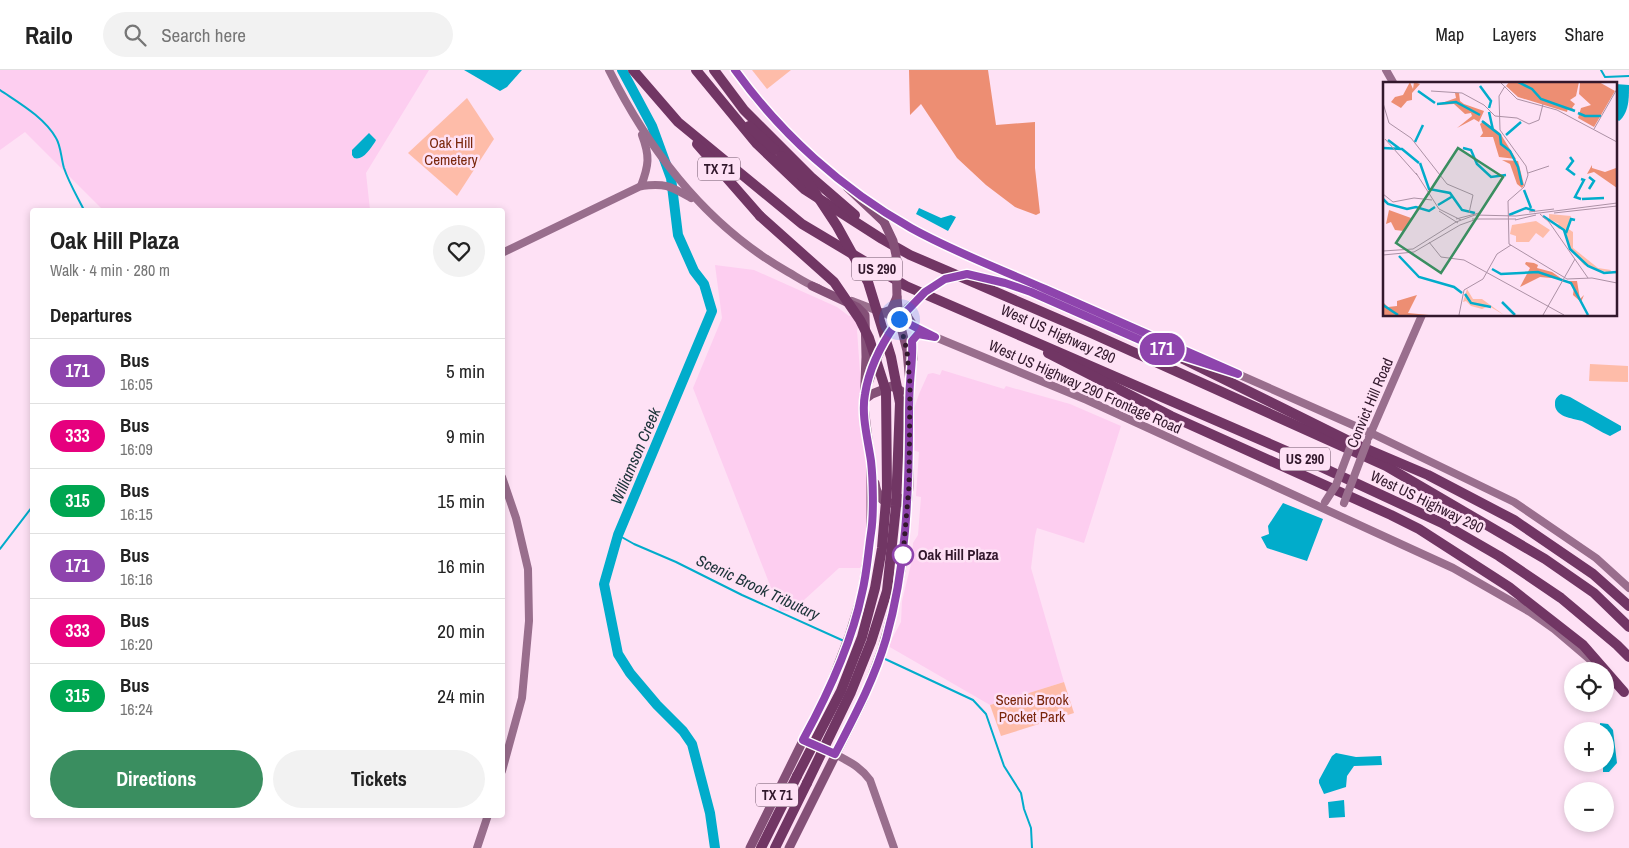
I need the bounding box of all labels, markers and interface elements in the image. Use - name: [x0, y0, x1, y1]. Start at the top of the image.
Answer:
- search box: [103, 12, 453, 57]
- text: Railo: [25, 19, 73, 51]
- icon: search: [121, 21, 149, 49]
- text: Search here: [161, 22, 246, 48]
- text: Map: [1436, 22, 1464, 47]
- text: Layers: [1492, 22, 1537, 47]
- text: Share: [1565, 22, 1604, 47]
- inset map: [1383, 82, 1616, 316]
- park label: Oak Hill Cemetery: [424, 132, 479, 170]
- road number: TX 71: [698, 158, 740, 180]
- text: Oak Hill Plaza: [50, 224, 179, 256]
- button: heart: [433, 225, 485, 277]
- road number: US 290: [852, 258, 902, 280]
- text: Walk · 4 min · 280 m: [50, 259, 170, 281]
- street label: West US Highway 290: [998, 299, 1119, 368]
- text: Departures: [50, 302, 132, 328]
- your location: [887, 307, 912, 332]
- line badge: 171: [1133, 333, 1191, 365]
- street label: West US Highway 290 Frontage Road: [985, 334, 1185, 439]
- text: 171: [1150, 336, 1174, 361]
- text: Bus: [120, 347, 149, 373]
- street label: Convict Hill Road: [1341, 355, 1398, 451]
- text: 171: [65, 358, 90, 383]
- text: 5 min: [446, 358, 485, 384]
- text: 16:05: [120, 373, 153, 395]
- water label: Williamson Creek: [605, 404, 665, 508]
- text: Bus: [120, 412, 149, 438]
- text: 333: [65, 423, 90, 448]
- text: 9 min: [446, 423, 485, 449]
- text: 16:09: [120, 438, 153, 460]
- road number: US 290: [1280, 448, 1330, 470]
- street label: West US Highway 290: [1367, 465, 1487, 538]
- text: Bus: [120, 477, 149, 503]
- text: 315: [65, 488, 90, 513]
- text: 15 min: [437, 488, 485, 514]
- text: 16:15: [120, 503, 153, 525]
- text: Bus: [120, 542, 149, 568]
- marker: Oak Hill Plaza: [892, 544, 914, 566]
- place label: Oak Hill Plaza: [918, 544, 999, 565]
- water label: Scenic Brook Tributary: [693, 549, 824, 626]
- text: 171: [65, 553, 90, 578]
- text: 16 min: [437, 553, 485, 579]
- text: 16:16: [120, 568, 153, 590]
- text: Bus: [120, 607, 149, 633]
- text: 333: [65, 618, 90, 643]
- text: 20 min: [437, 618, 485, 644]
- text: 16:20: [120, 633, 153, 655]
- map controls: [1564, 662, 1614, 832]
- button: locate: [1564, 662, 1614, 712]
- text: Bus: [120, 672, 149, 698]
- text: 315: [65, 683, 90, 708]
- text: 24 min: [437, 683, 485, 709]
- park label: Scenic Brook Pocket Park: [995, 689, 1069, 727]
- text: 16:24: [120, 698, 153, 720]
- button: +: [1564, 722, 1614, 772]
- button: Directions: [50, 750, 263, 808]
- button: Tickets: [273, 750, 485, 808]
- button: −: [1564, 782, 1614, 832]
- road number: TX 71: [756, 784, 798, 806]

